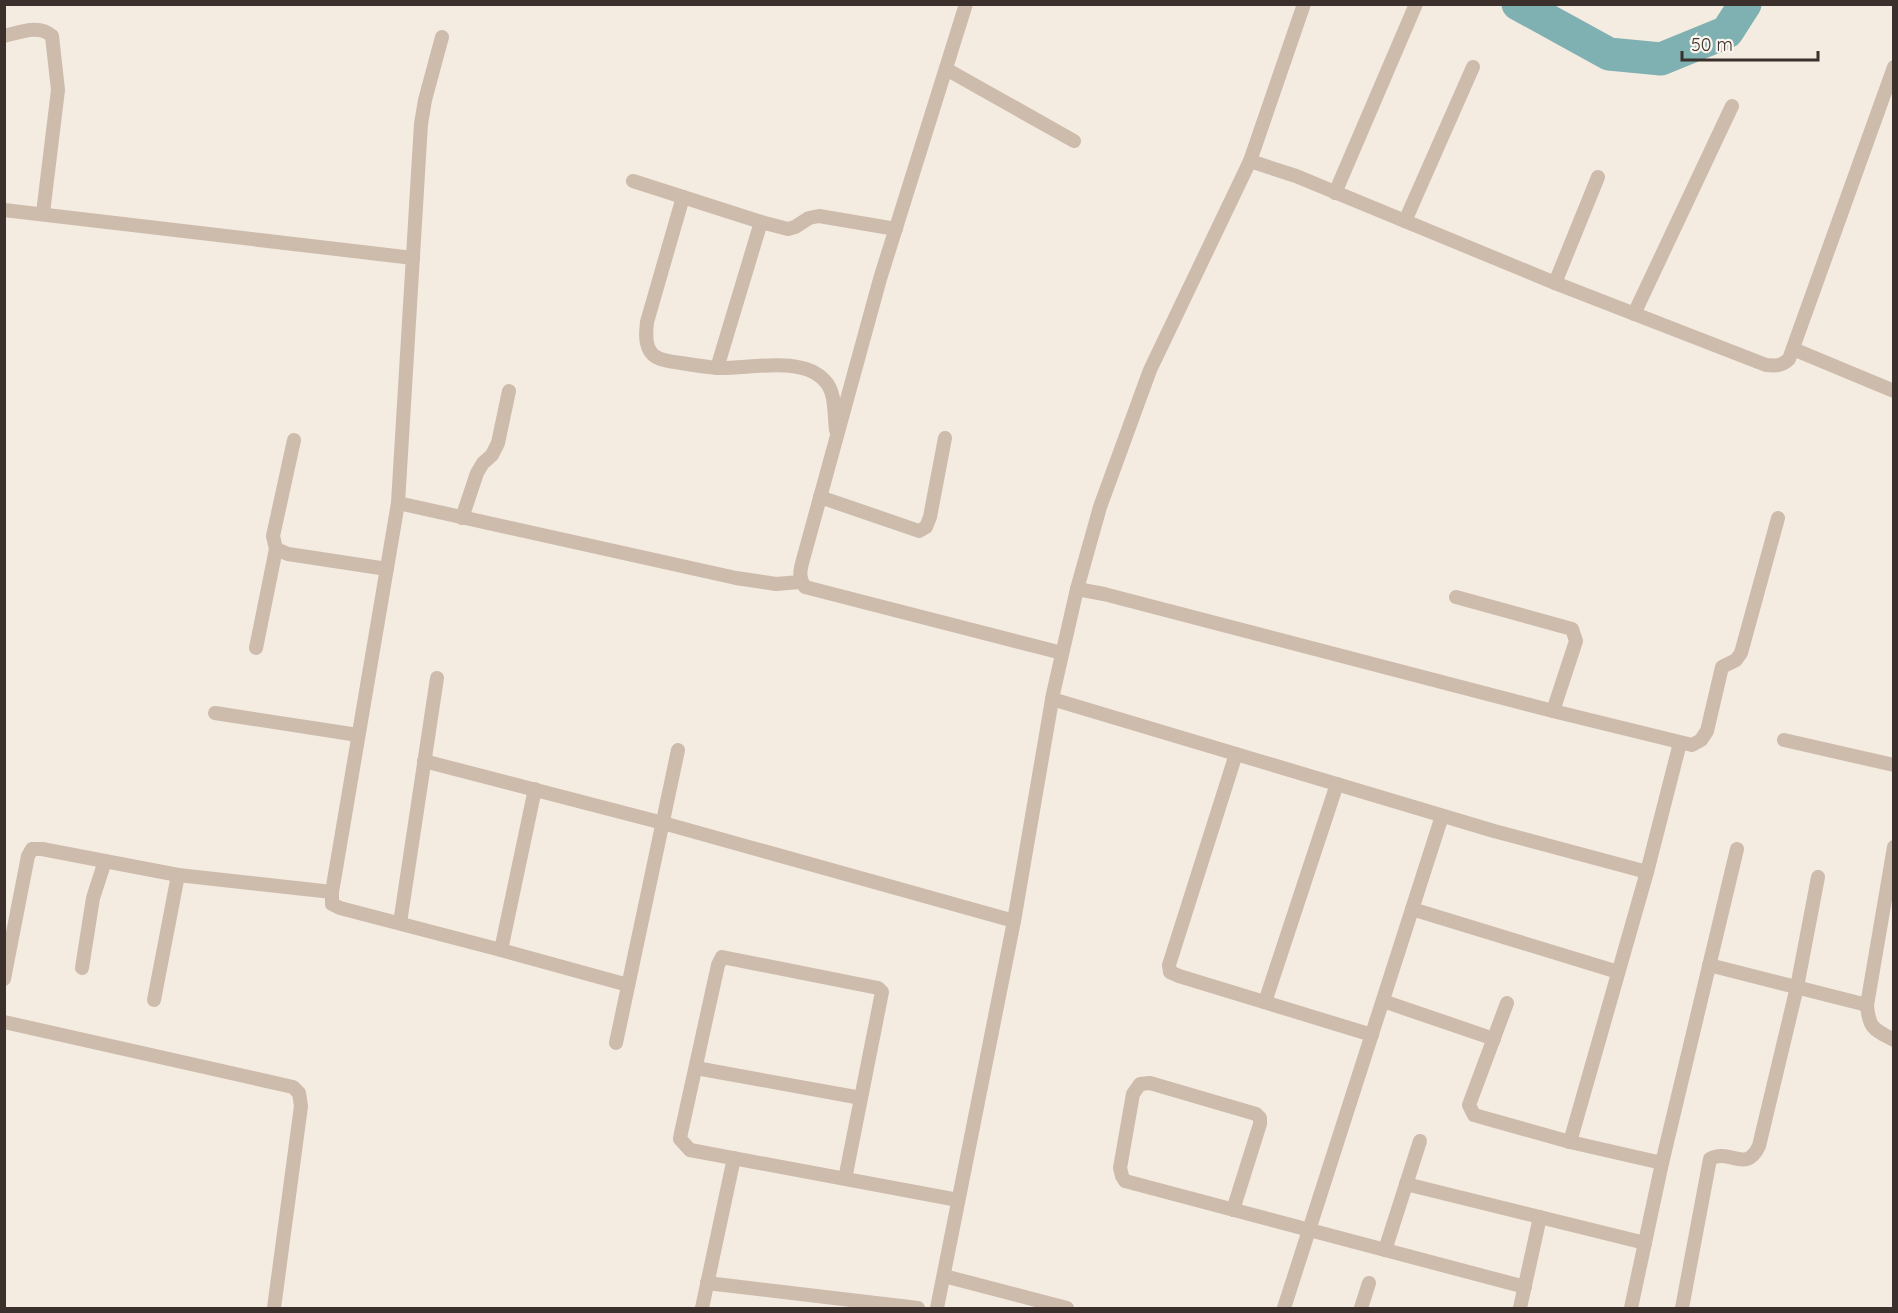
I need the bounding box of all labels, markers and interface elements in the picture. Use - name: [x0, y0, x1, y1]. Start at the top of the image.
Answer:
- scale bar: [1682, 24, 1818, 62]
- text: 50 m: [1691, 33, 1733, 56]

